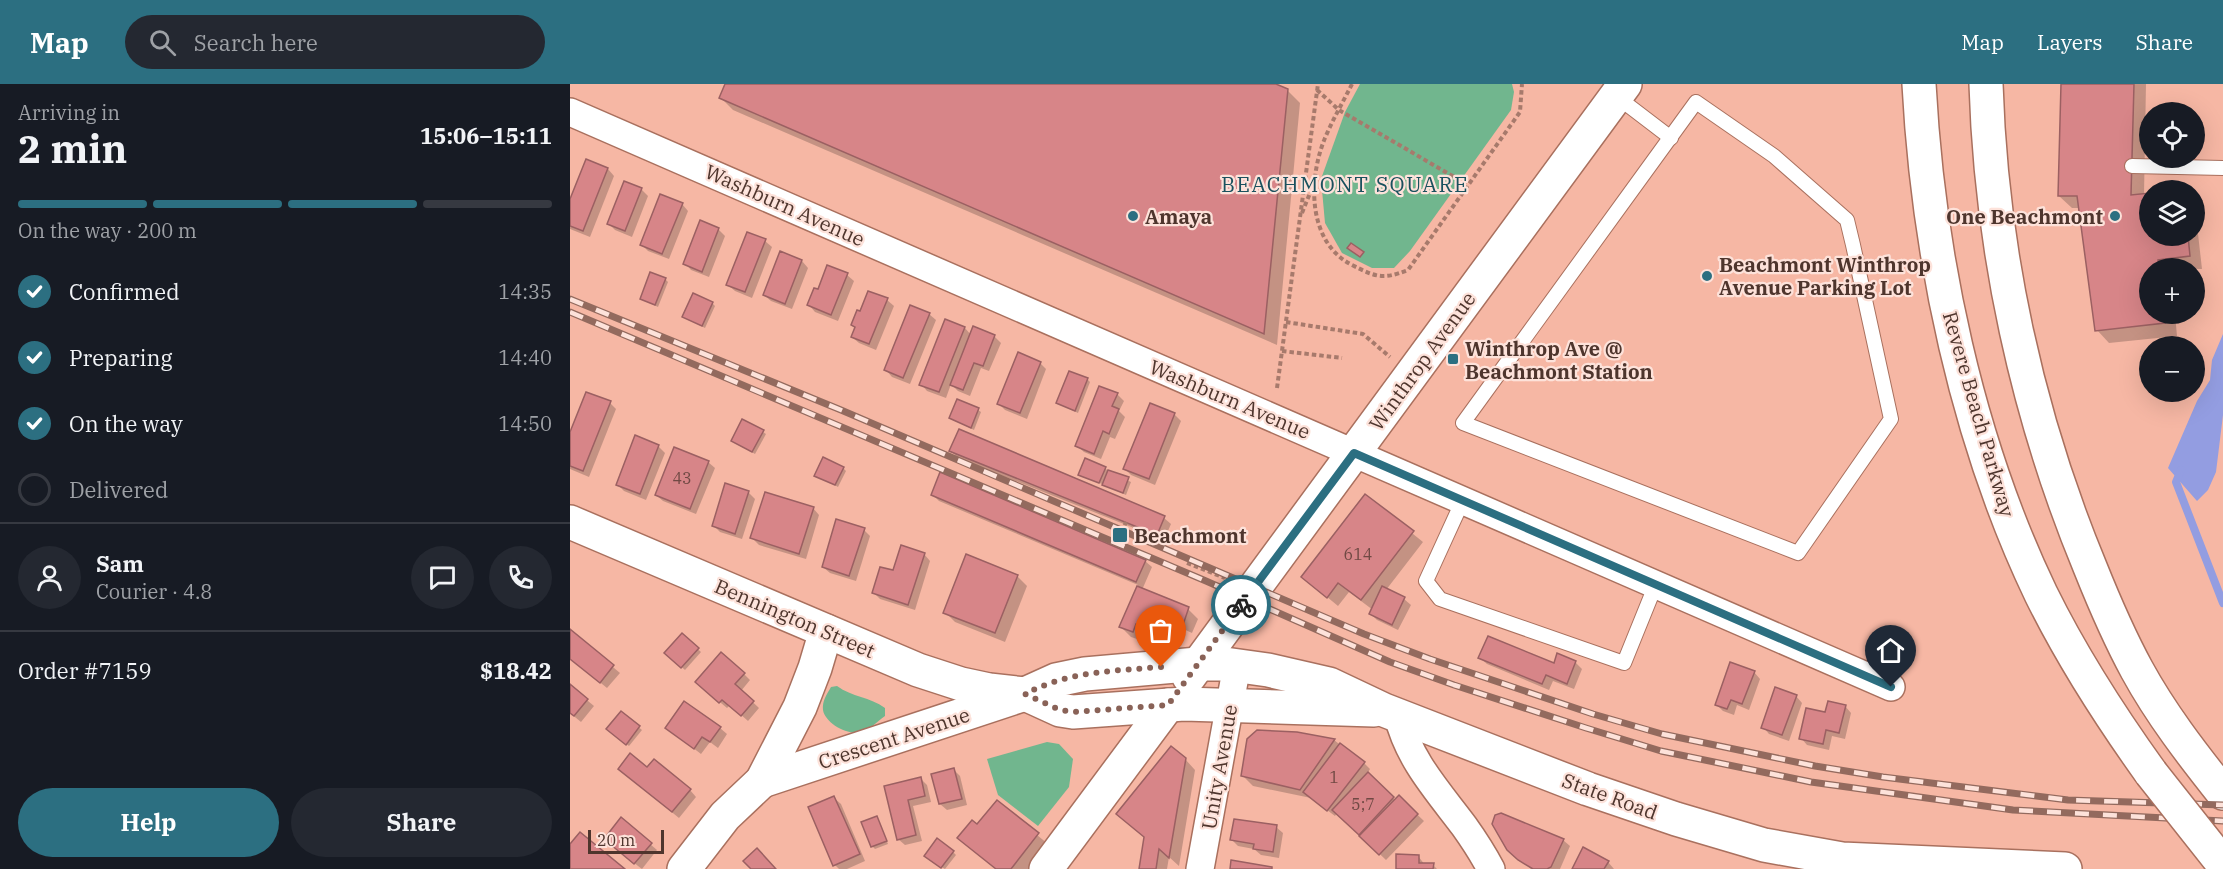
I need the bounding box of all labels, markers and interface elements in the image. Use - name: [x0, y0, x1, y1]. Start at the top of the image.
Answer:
- search box: [125, 15, 545, 69]
- text: Map: [30, 24, 89, 61]
- icon: search: [146, 26, 179, 59]
- text: Search here: [194, 28, 318, 57]
- text: Map: [1961, 28, 2004, 56]
- text: Layers: [2037, 28, 2103, 56]
- text: Share: [2136, 28, 2193, 56]
- text: Arriving in: [18, 99, 120, 126]
- map controls: [2139, 102, 2205, 402]
- button: locate: [2139, 102, 2205, 168]
- text: 15:06–15:11: [420, 121, 552, 150]
- text: 2 min: [18, 123, 127, 174]
- street label: Washburn Avenue: [701, 158, 869, 252]
- district label: BEACHMONT SQUARE: [1221, 170, 1469, 198]
- button: layers: [2139, 180, 2205, 246]
- place label: Amaya: [1145, 203, 1212, 230]
- place label: One Beachmont: [1946, 203, 2104, 230]
- marker: Amaya: [1126, 209, 1140, 223]
- marker: One Beachmont: [2108, 209, 2122, 223]
- text: On the way · 200 m: [18, 217, 197, 244]
- place label: Beachmont Winthrop Avenue Parking Lot: [1719, 251, 1931, 301]
- button: +: [2139, 258, 2205, 324]
- marker: Beachmont Winthrop Avenue Parking Lot: [1700, 269, 1714, 283]
- icon: check: [18, 275, 51, 308]
- text: Confirmed: [69, 277, 180, 306]
- text: 14:35: [498, 278, 552, 305]
- street label: Winthrop Avenue: [1363, 286, 1481, 436]
- street label: Revere Beach Parkway: [1937, 308, 2021, 520]
- place label: Winthrop Ave @ Beachmont Station: [1465, 335, 1653, 385]
- button: −: [2139, 336, 2205, 402]
- icon: check: [18, 341, 51, 374]
- text: Preparing: [69, 343, 173, 372]
- text: 14:40: [498, 344, 552, 371]
- marker: Winthrop Ave @ Beachmont Station: [1446, 352, 1460, 366]
- street label: Washburn Avenue: [1145, 353, 1315, 445]
- icon: check: [18, 407, 51, 440]
- text: On the way: [69, 409, 183, 438]
- text: 14:50: [498, 410, 552, 437]
- house number: 43: [672, 468, 692, 488]
- text: Delivered: [69, 475, 168, 504]
- place label: Beachmont: [1134, 522, 1247, 549]
- marker: Beachmont: [1111, 526, 1129, 544]
- house number: 614: [1344, 544, 1372, 564]
- button: person: [18, 546, 81, 609]
- button: chat: [411, 546, 474, 609]
- button: phone: [489, 546, 552, 609]
- text: Sam: [96, 549, 144, 578]
- street label: Bennington Street: [711, 572, 879, 664]
- courier: [1211, 575, 1271, 635]
- text: Courier · 4.8: [96, 578, 212, 605]
- icon: bike: [1225, 589, 1258, 622]
- pin: [1135, 605, 1186, 667]
- icon: bag: [1144, 614, 1177, 647]
- pin: [1865, 625, 1916, 687]
- icon: home: [1874, 634, 1907, 667]
- text: Order #7159: [18, 656, 152, 685]
- text: $18.42: [480, 656, 552, 685]
- street label: Crescent Avenue: [815, 701, 973, 775]
- street label: Unity Avenue: [1195, 702, 1243, 832]
- street label: State Road: [1559, 766, 1661, 826]
- house number: 1: [1329, 767, 1339, 787]
- button: Help: [18, 788, 279, 857]
- button: Share: [291, 788, 552, 857]
- house number: 5;7: [1351, 794, 1375, 814]
- scale bar: [588, 827, 664, 854]
- text: 20 m: [597, 830, 635, 850]

